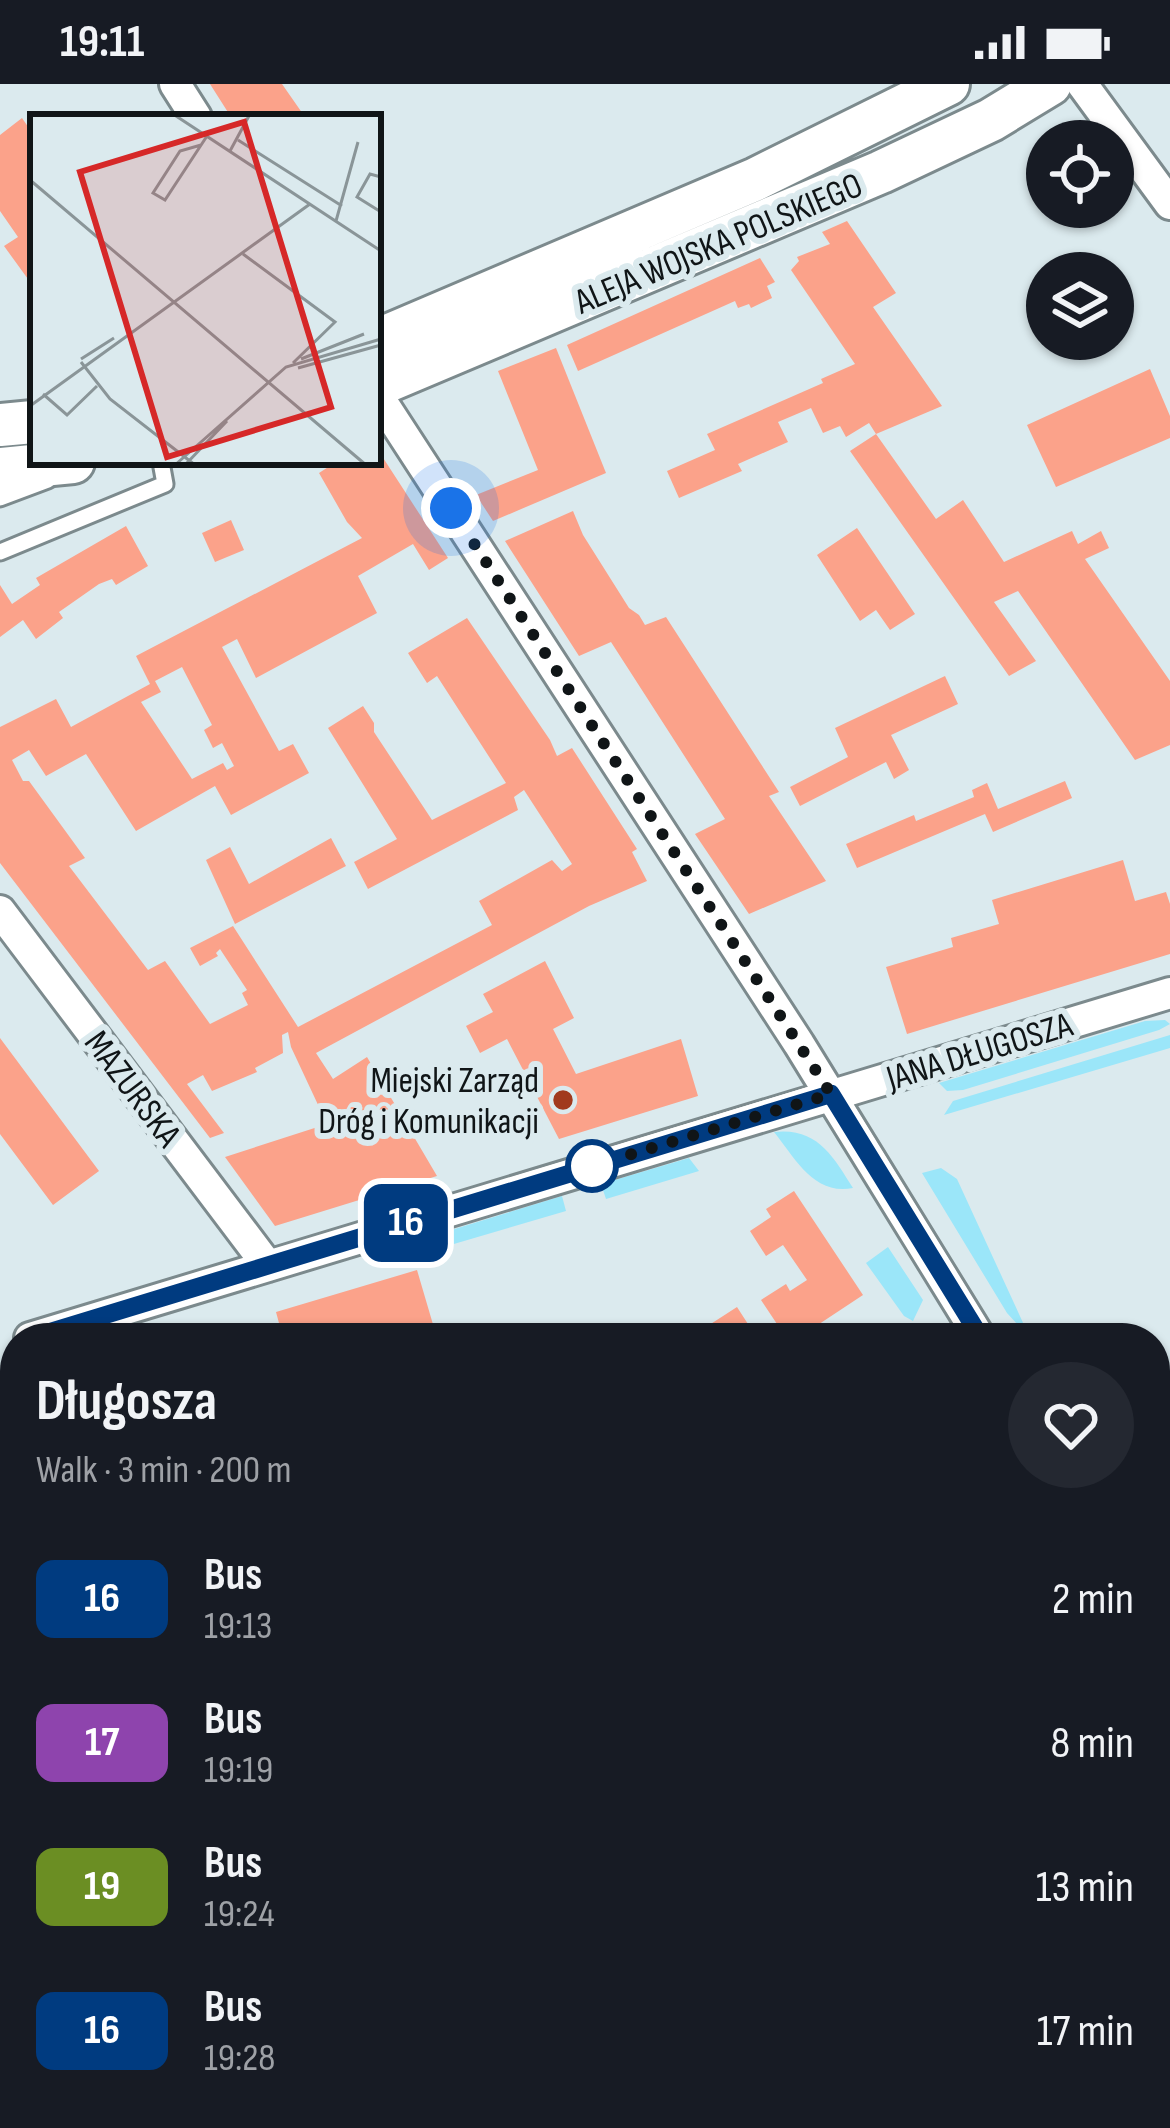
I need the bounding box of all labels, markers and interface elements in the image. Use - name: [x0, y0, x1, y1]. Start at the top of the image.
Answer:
- text: 19:11: [60, 15, 144, 70]
- inset map: [30, 114, 381, 465]
- map controls: [1026, 120, 1134, 360]
- button: locate: [1026, 120, 1134, 228]
- street label: ALEJA WOJSKA POLSKIEGO: [568, 164, 869, 325]
- button: layers: [1026, 252, 1134, 360]
- your location: [421, 478, 481, 538]
- street label: JANA DŁUGOSZA: [881, 1004, 1078, 1101]
- street label: MAZURSKA: [75, 1023, 190, 1156]
- place label: Miejski Zarząd Dróg i Komunikacji: [318, 1060, 539, 1144]
- marker: Miejski Zarząd Dróg i Komunikacji: [550, 1087, 576, 1113]
- unlabelled marker: [567, 1141, 617, 1191]
- line badge: 16: [352, 1184, 460, 1262]
- text: 16: [388, 1197, 424, 1248]
- button: heart: [1008, 1362, 1134, 1488]
- text: Długosza: [36, 1368, 217, 1436]
- text: Walk · 3 min · 200 m: [36, 1447, 291, 1494]
- text: Bus: [204, 1548, 262, 1603]
- text: 2 min: [1052, 1572, 1134, 1627]
- text: 16: [84, 1573, 120, 1624]
- text: 19:13: [204, 1603, 272, 1650]
- text: Bus: [204, 1692, 262, 1747]
- text: 8 min: [1051, 1716, 1134, 1771]
- text: 17: [85, 1717, 119, 1768]
- text: 19:19: [204, 1747, 273, 1794]
- text: Bus: [204, 1836, 262, 1891]
- text: 13 min: [1036, 1860, 1134, 1915]
- text: 19: [84, 1861, 120, 1912]
- text: 19:24: [204, 1891, 274, 1938]
- text: Bus: [204, 1980, 262, 2035]
- text: 17 min: [1037, 2004, 1134, 2059]
- text: 16: [84, 2005, 120, 2056]
- text: 19:28: [204, 2035, 275, 2082]

